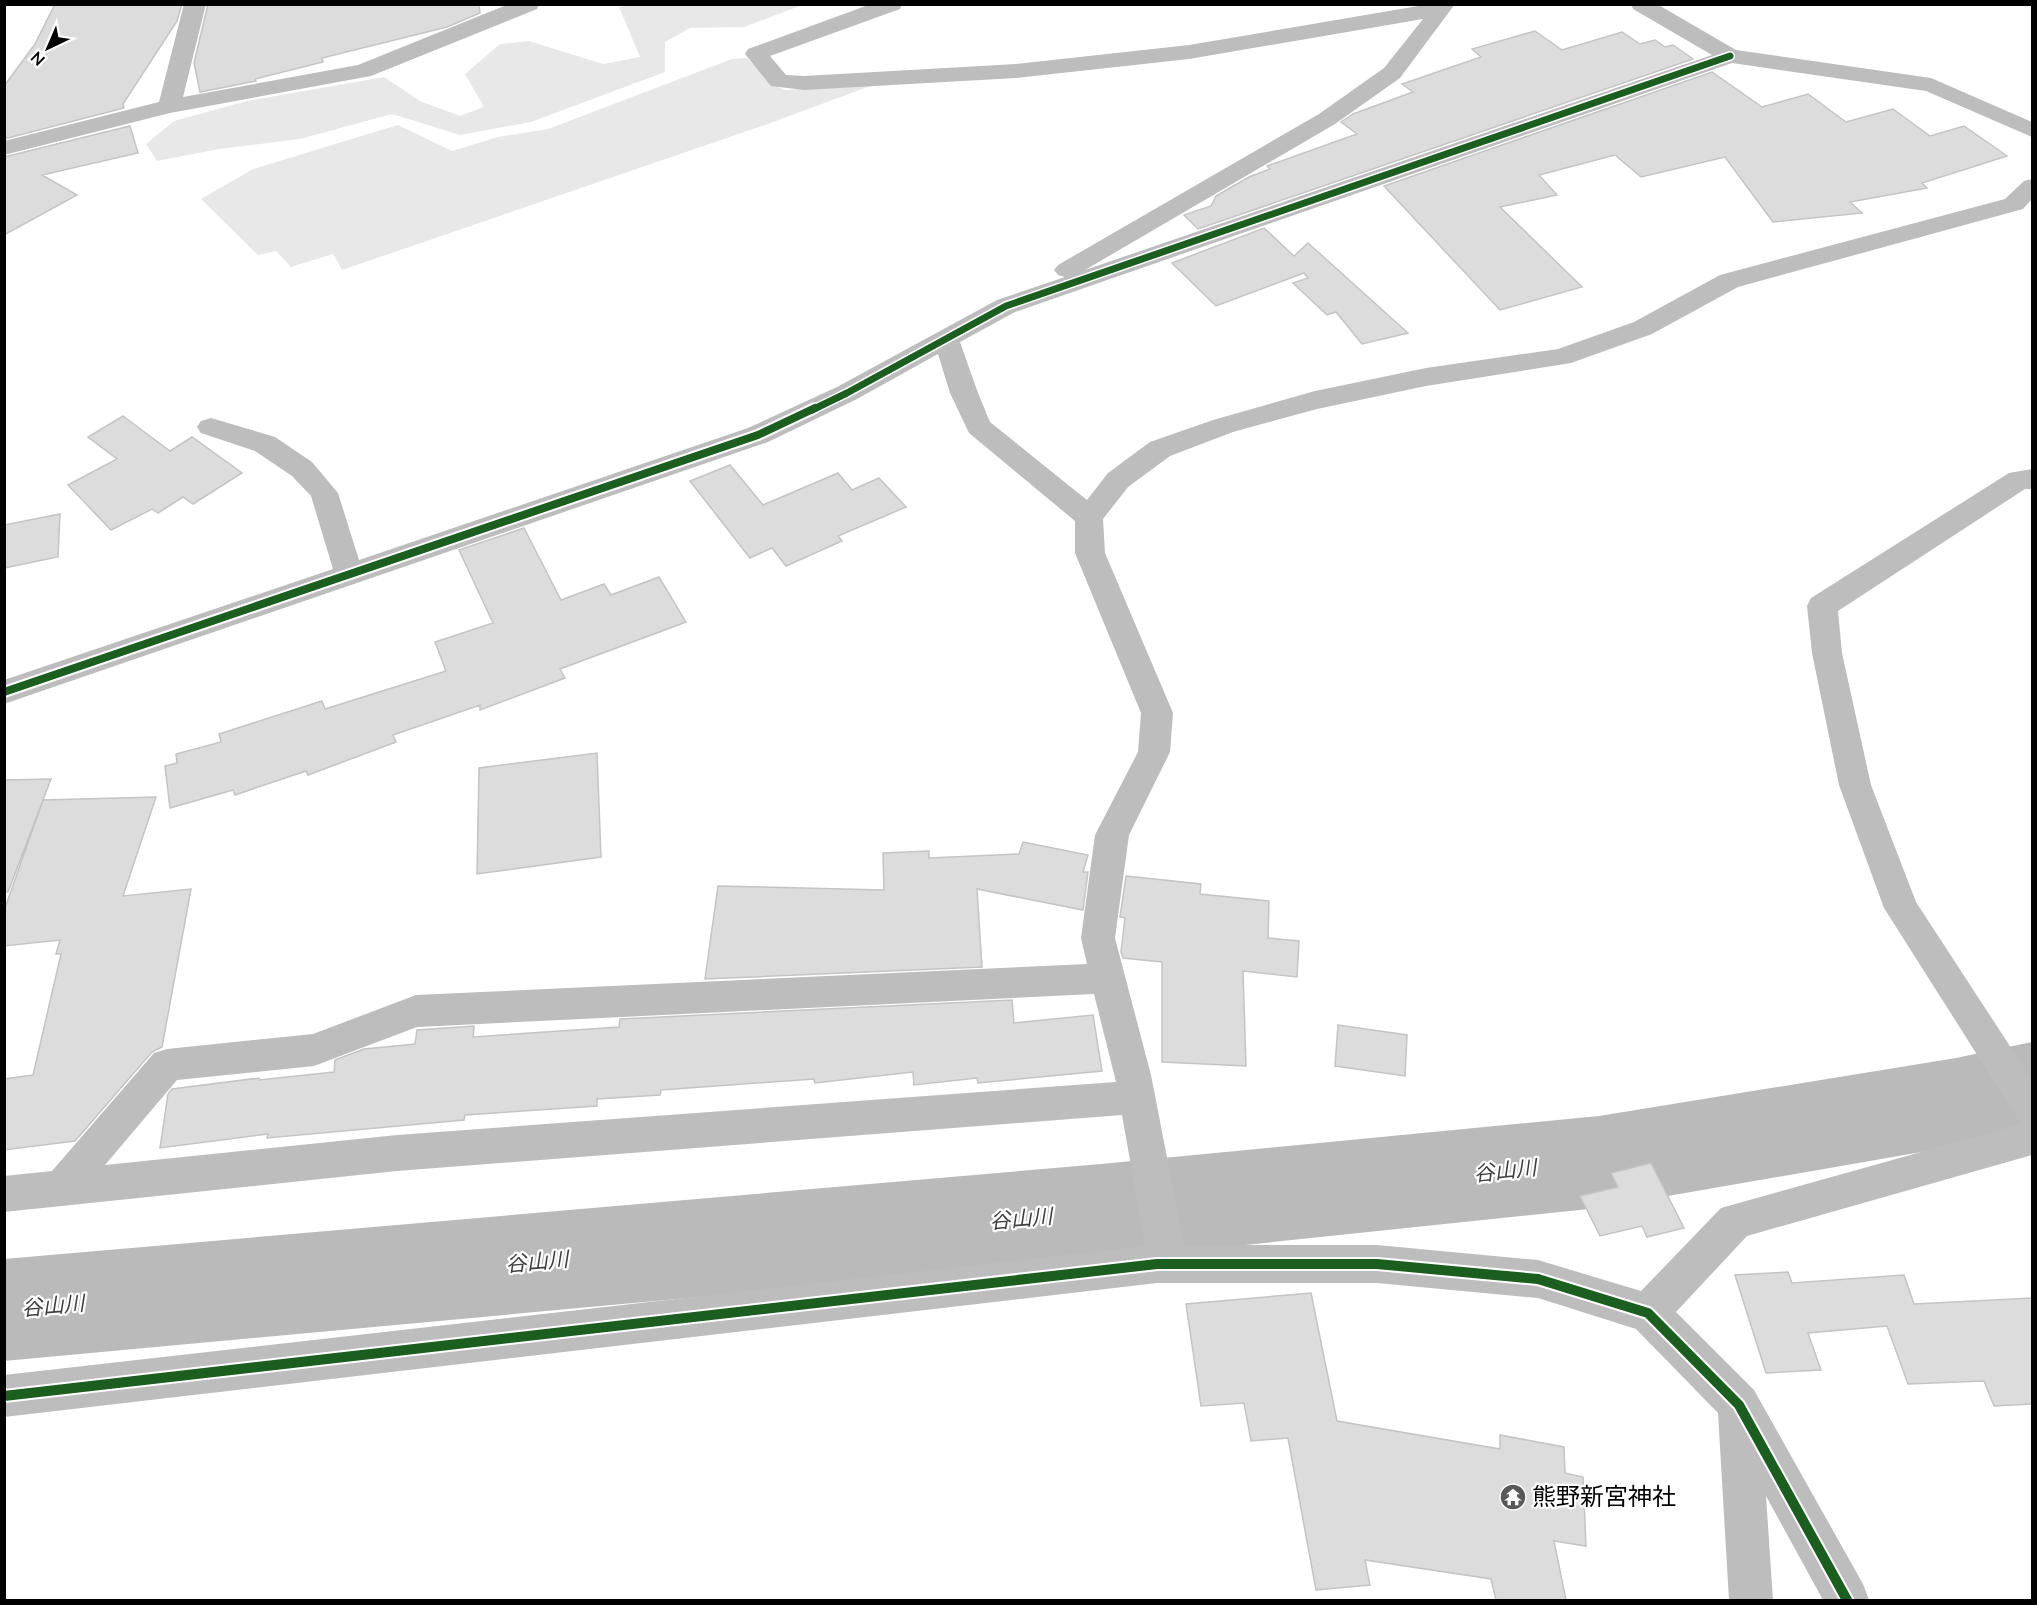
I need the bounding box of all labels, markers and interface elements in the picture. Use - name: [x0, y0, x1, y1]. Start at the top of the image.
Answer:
- north arrow: [18, 18, 78, 78]
- text: N: [26, 46, 50, 70]
- water label: 谷山川: [1472, 1154, 1540, 1188]
- water label: 谷山川: [988, 1202, 1056, 1236]
- water label: 谷山川: [504, 1245, 572, 1279]
- water label: 谷山川: [20, 1289, 88, 1323]
- place label: 熊野新宮神社: [1532, 1481, 1676, 1513]
- temple icon: 熊野新宮神社: [1498, 1482, 1528, 1512]

